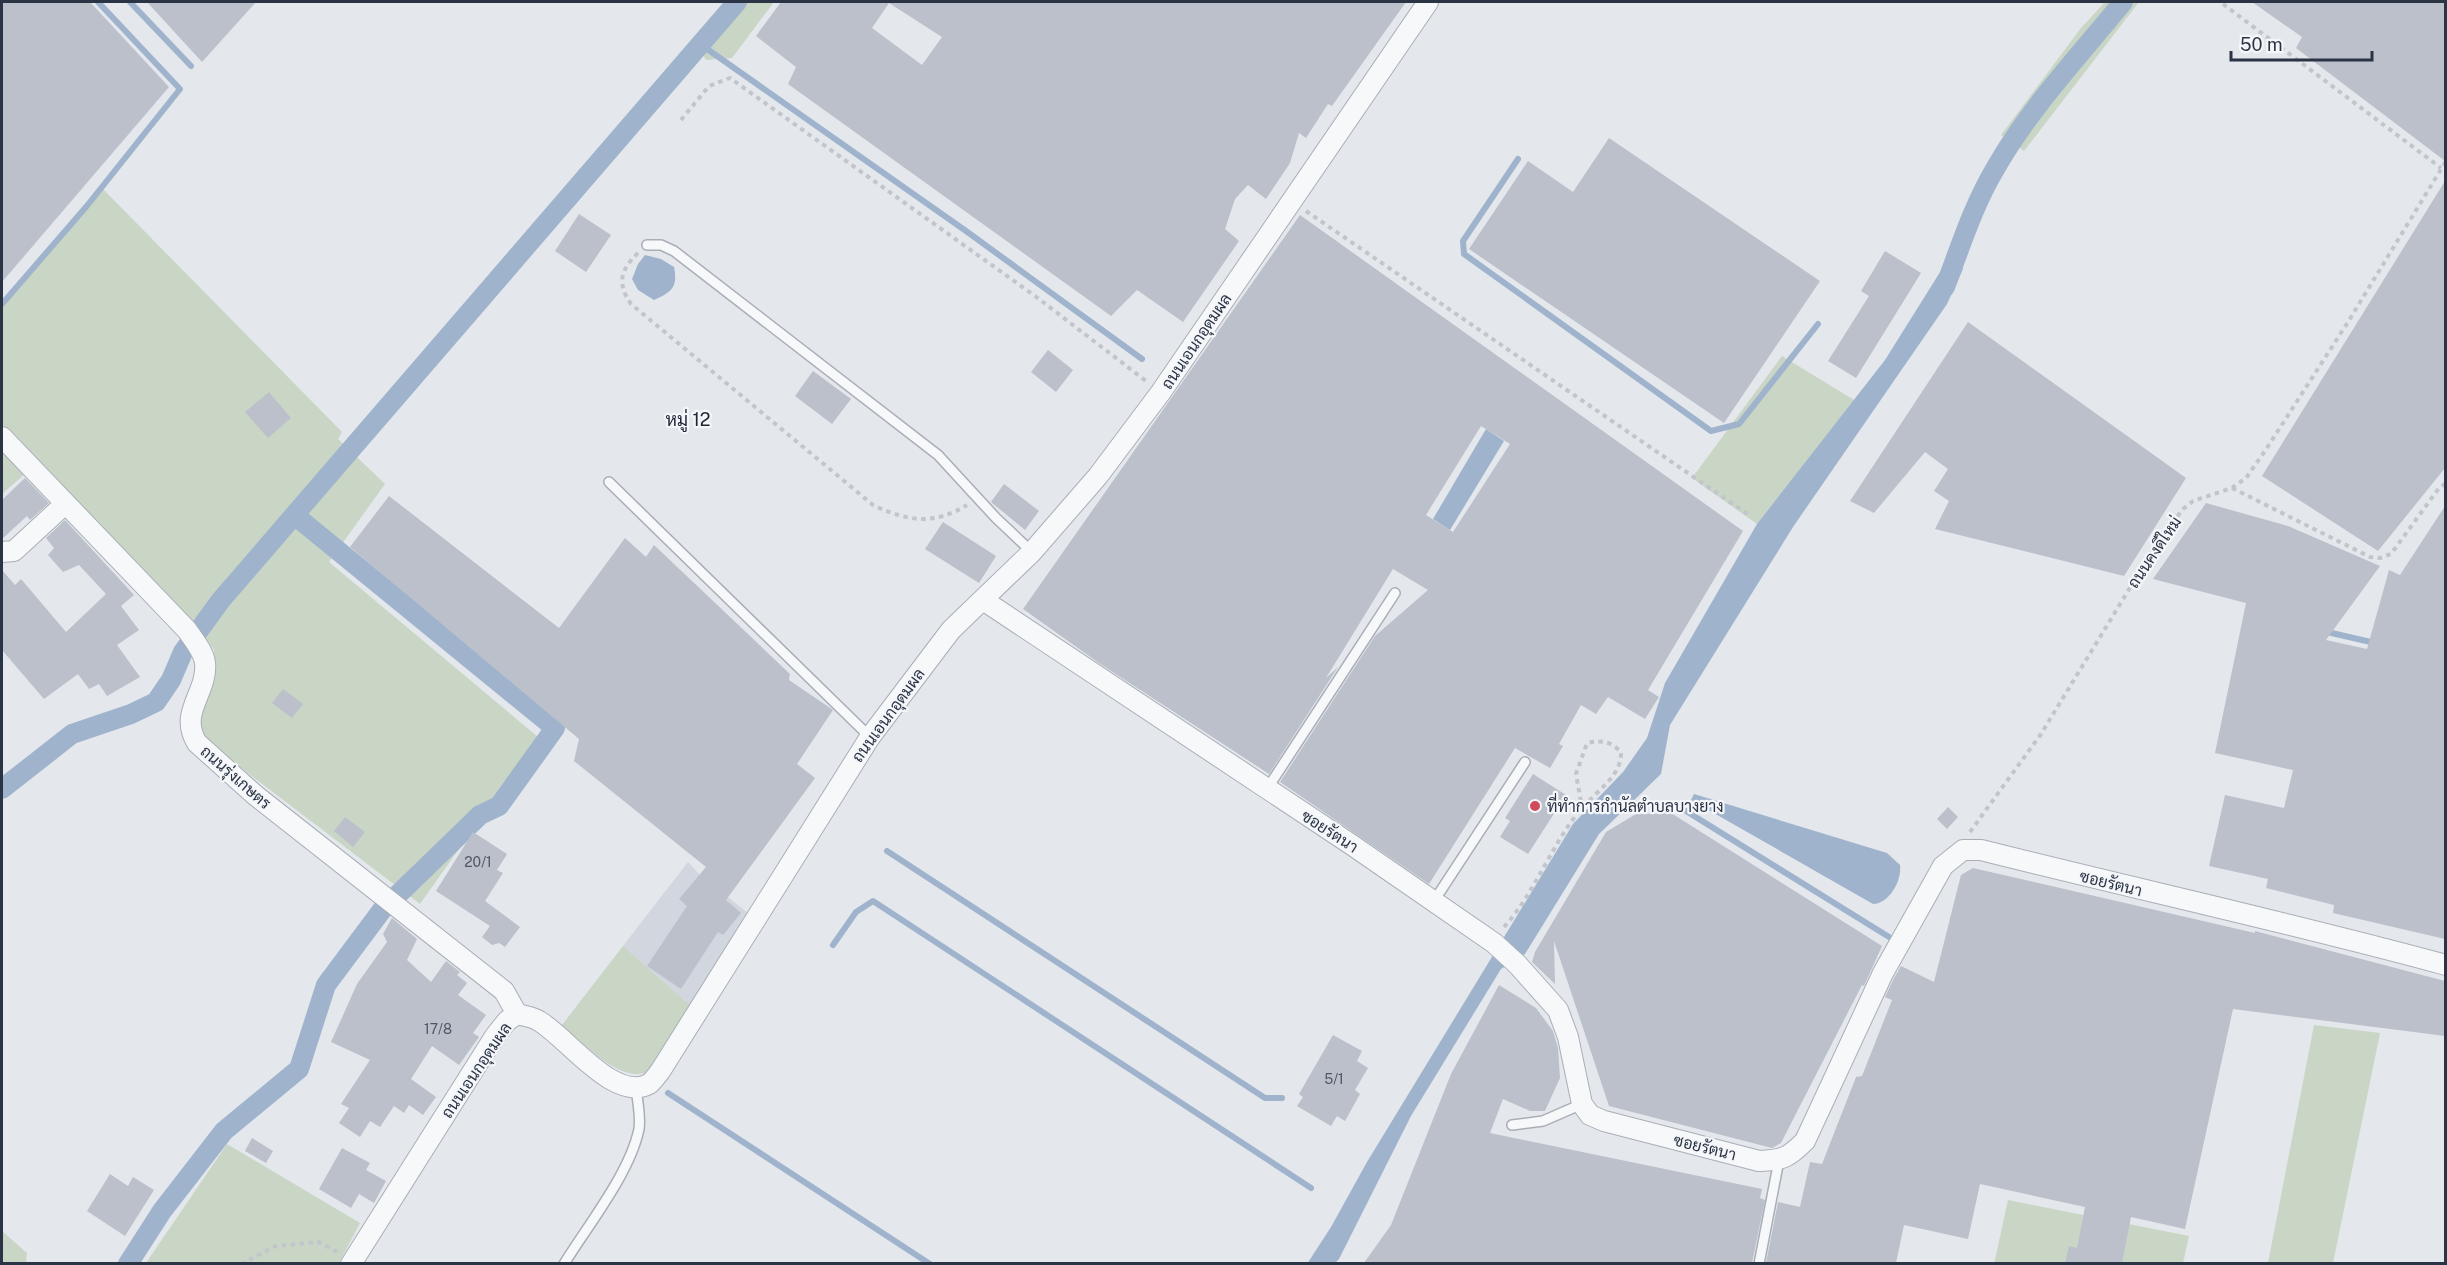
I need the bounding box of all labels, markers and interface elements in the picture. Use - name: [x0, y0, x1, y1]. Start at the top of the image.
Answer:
- scale bar: [2231, 24, 2372, 62]
- text: 50 m: [2240, 34, 2283, 55]
- street label: ถนนเอนกอุดมผล: [1157, 290, 1237, 394]
- district label: หมู่ 12: [666, 408, 710, 433]
- street label: ถนนคงดีใหม่: [2122, 512, 2185, 592]
- street label: ถนนเอนกอุดมผล: [848, 665, 930, 767]
- street label: ถนนรุ่งเกษตร: [195, 741, 276, 815]
- place label: ที่ทำการกำนัลตำบลบางยาง: [1547, 792, 1724, 816]
- marker: ที่ทำการกำนัลตำบลบางยาง: [1528, 799, 1542, 813]
- street label: ซอยรัตนา: [1298, 805, 1362, 857]
- house number: 20/1: [464, 854, 492, 870]
- street label: ซอยรัตนา: [2078, 866, 2144, 900]
- street label: ถนนเอนกอุดมผล: [437, 1019, 517, 1123]
- house number: 17/8: [424, 1021, 452, 1037]
- house number: 5/1: [1324, 1071, 1344, 1087]
- street label: ซอยรัตนา: [1672, 1130, 1738, 1164]

